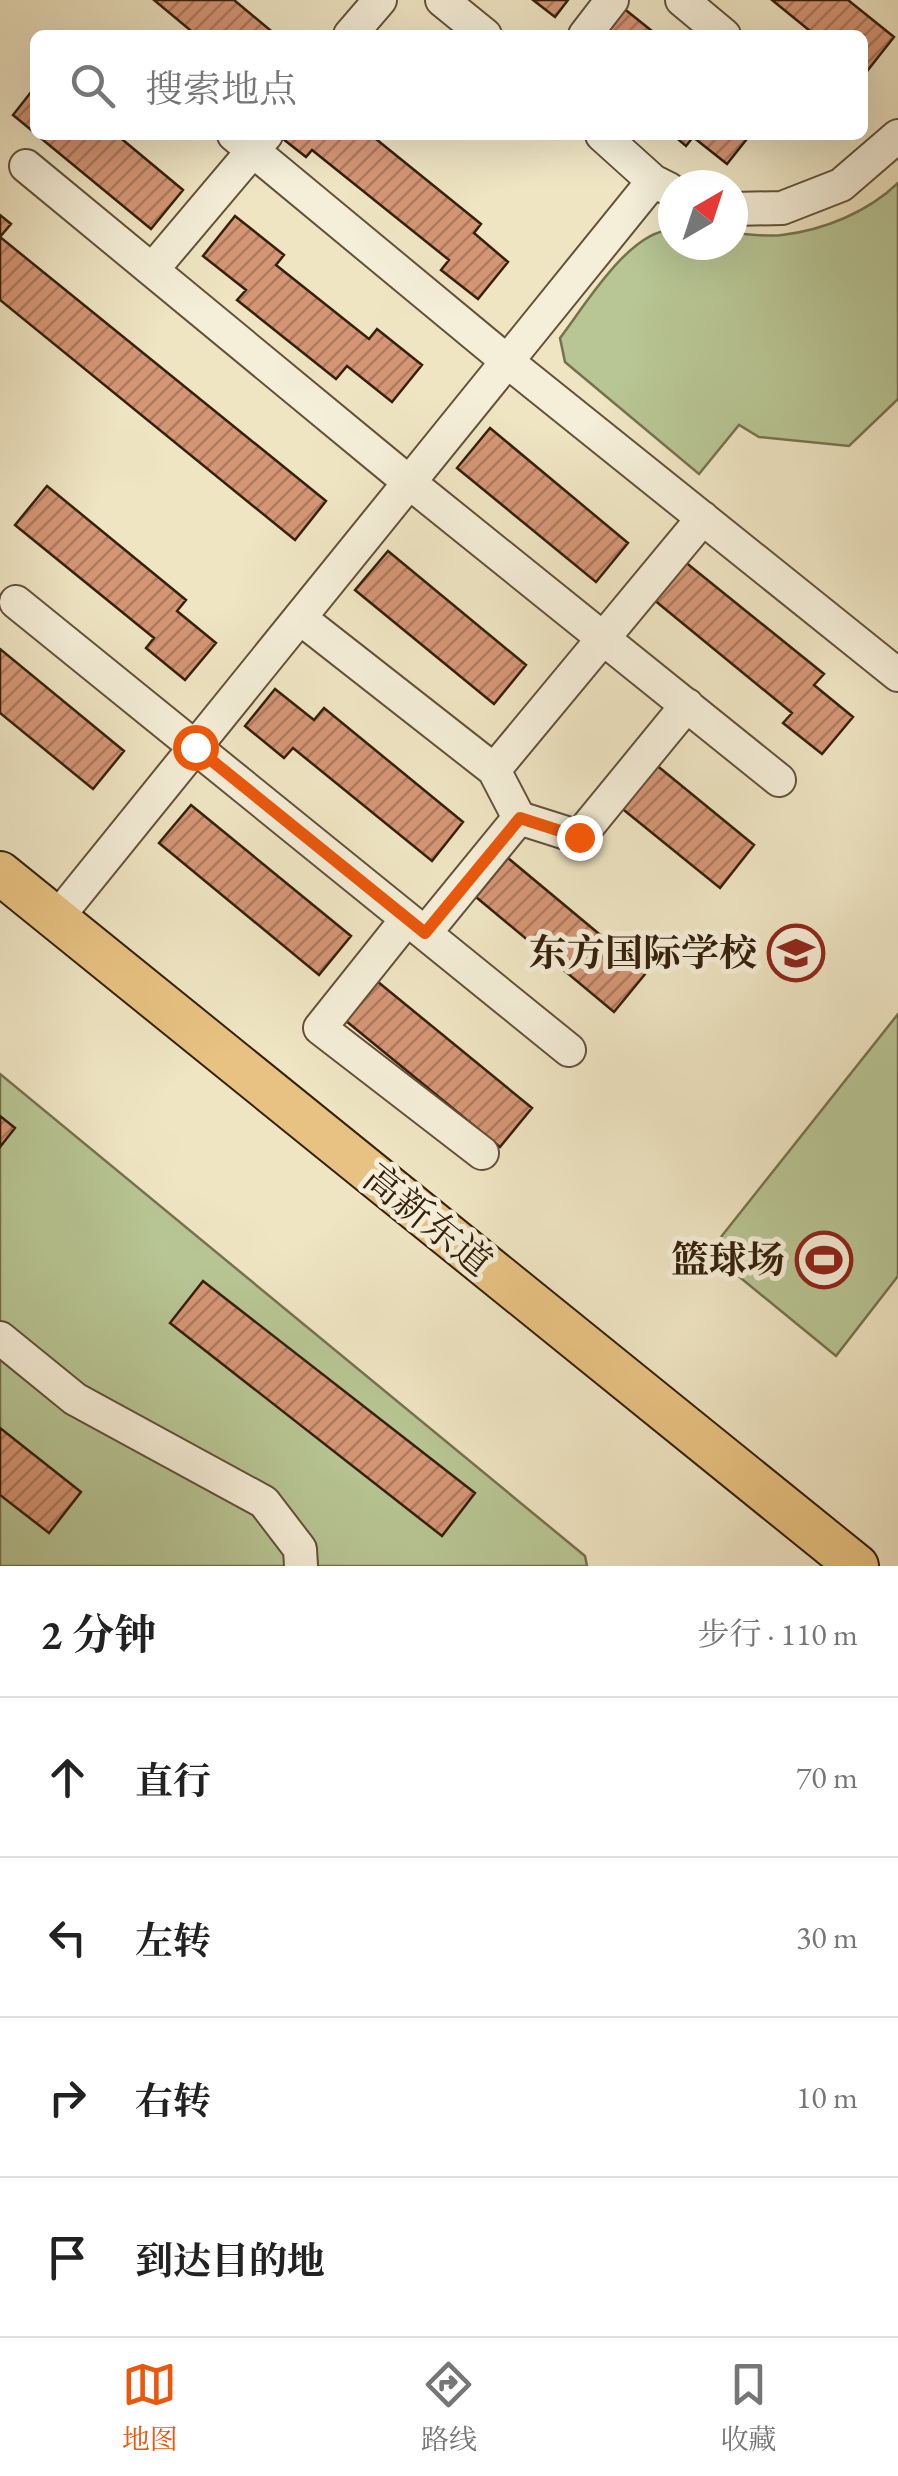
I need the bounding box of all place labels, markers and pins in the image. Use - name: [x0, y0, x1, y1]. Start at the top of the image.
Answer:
- school or university icon: 东方国际学校: [766, 923, 826, 983]
- place label: 东方国际学校: [529, 928, 757, 977]
- sports icon: 篮球场: [794, 1230, 854, 1290]
- place label: 篮球场: [671, 1235, 785, 1284]

